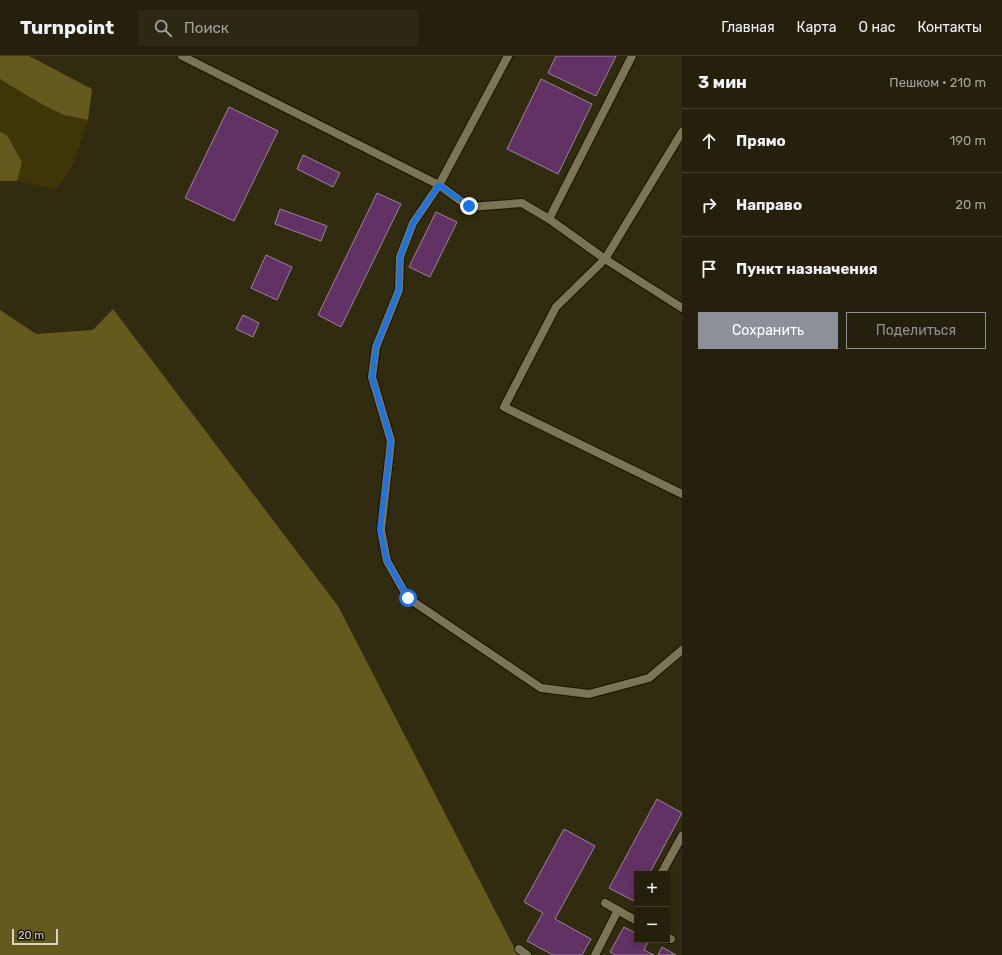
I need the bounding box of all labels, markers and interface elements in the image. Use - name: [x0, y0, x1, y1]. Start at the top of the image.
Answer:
- search box: [138, 10, 418, 46]
- text: Turnpoint: [20, 16, 114, 39]
- icon: search: [152, 17, 174, 39]
- text: Поиск: [184, 19, 229, 37]
- text: Главная: [721, 19, 775, 36]
- text: Карта: [797, 19, 837, 36]
- text: О нас: [859, 19, 895, 36]
- text: Контакты: [917, 19, 982, 36]
- text: 3 мин: [698, 72, 747, 92]
- text: Пешком · 210 m: [889, 75, 986, 90]
- icon: ahead: [698, 130, 720, 152]
- text: Прямо: [736, 132, 786, 150]
- text: 190 m: [950, 133, 986, 148]
- icon: right: [698, 194, 720, 216]
- text: Направо: [736, 196, 802, 214]
- route end: [460, 197, 478, 215]
- text: 20 m: [955, 197, 986, 212]
- icon: arrive: [698, 258, 720, 280]
- text: Пункт назначения: [736, 260, 878, 278]
- button: Сохранить: [698, 312, 838, 349]
- button: Поделиться: [846, 312, 986, 349]
- route start: [399, 589, 417, 607]
- map controls: [634, 871, 670, 943]
- button: +: [634, 871, 670, 907]
- button: −: [634, 907, 670, 943]
- scale bar: [12, 927, 58, 946]
- text: 20 m: [18, 929, 44, 942]

